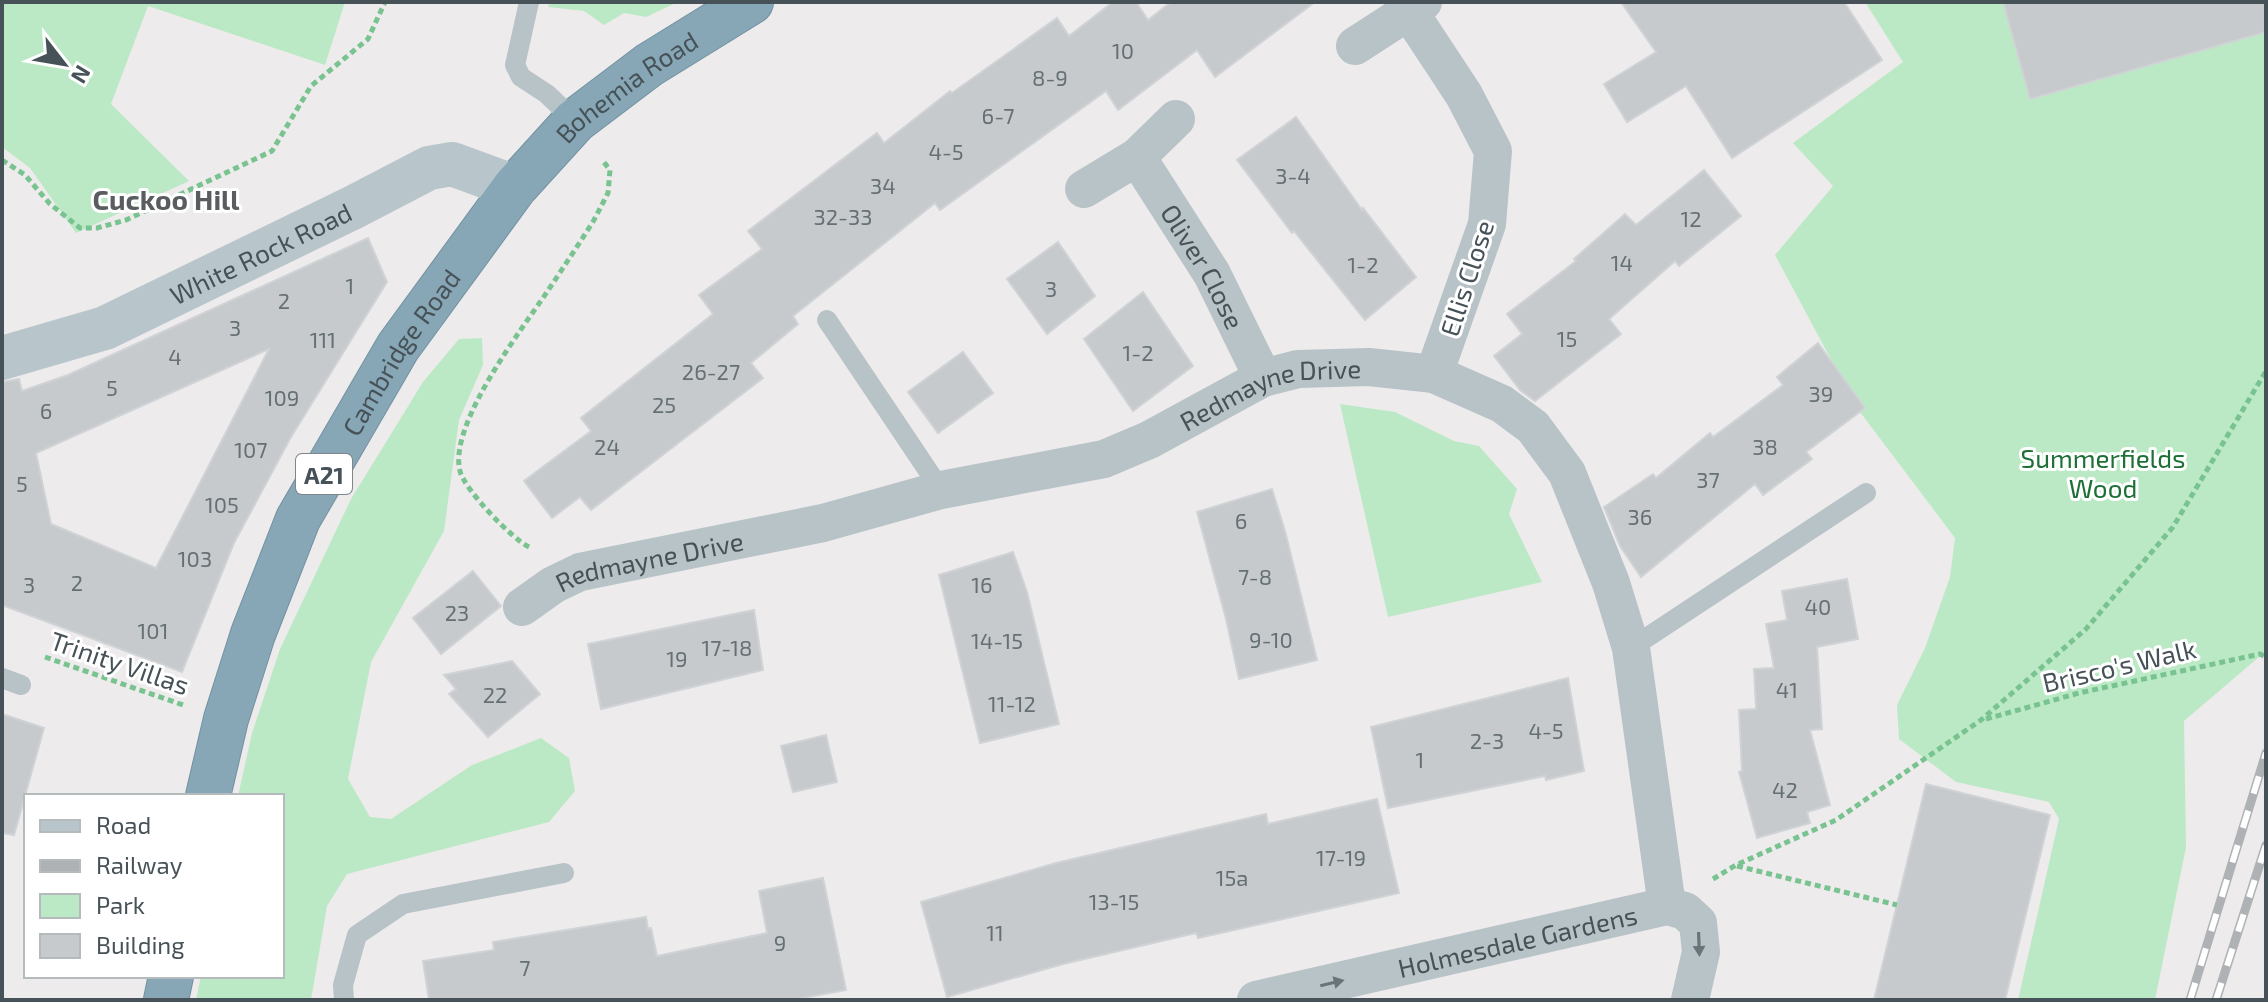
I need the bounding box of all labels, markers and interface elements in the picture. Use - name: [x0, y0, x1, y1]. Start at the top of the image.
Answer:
- north arrow: [24, 24, 104, 104]
- street label: Bohemia Road: [548, 24, 703, 148]
- house number: 10: [1112, 37, 1134, 63]
- text: N: [67, 61, 97, 88]
- house number: 8-9: [1032, 64, 1068, 90]
- house number: 6-7: [982, 102, 1014, 128]
- house number: 4-5: [928, 138, 964, 164]
- house number: 3-4: [1275, 162, 1311, 188]
- house number: 34: [870, 172, 896, 198]
- district label: Cuckoo Hill: [93, 182, 240, 216]
- street label: White Rock Road: [164, 195, 356, 310]
- street label: Oliver Close: [1155, 198, 1252, 334]
- house number: 32-33: [814, 203, 872, 229]
- house number: 12: [1680, 205, 1702, 231]
- street label: Ellis Close: [1433, 216, 1499, 340]
- house number: 14: [1611, 249, 1633, 275]
- house number: 1-2: [1348, 251, 1379, 277]
- street label: Cambridge Road: [335, 262, 466, 440]
- house number: 1: [346, 272, 354, 298]
- house number: 3: [1045, 275, 1057, 301]
- house number: 2: [278, 287, 290, 313]
- house number: 3: [229, 314, 241, 340]
- house number: 15: [1557, 325, 1577, 351]
- house number: 111: [310, 326, 336, 352]
- house number: 1-2: [1123, 339, 1154, 365]
- house number: 4: [168, 343, 182, 369]
- street label: Redmayne Drive: [1174, 352, 1361, 436]
- house number: 26-27: [682, 358, 740, 384]
- house number: 5: [106, 374, 118, 400]
- house number: 39: [1809, 380, 1833, 406]
- house number: 109: [265, 384, 299, 410]
- house number: 25: [652, 391, 676, 417]
- house number: 6: [40, 397, 52, 423]
- house number: 24: [594, 433, 620, 459]
- house number: 38: [1752, 433, 1778, 459]
- house number: 107: [234, 436, 268, 462]
- park label: Summerfields Wood: [2021, 442, 2185, 503]
- road number: A21: [296, 454, 352, 494]
- house number: 37: [1696, 466, 1720, 492]
- house number: 5: [16, 470, 28, 496]
- house number: 105: [205, 491, 239, 517]
- house number: 36: [1628, 503, 1652, 529]
- house number: 6: [1235, 507, 1247, 533]
- street label: Redmayne Drive: [550, 524, 746, 597]
- house number: 103: [178, 545, 212, 571]
- house number: 7-8: [1238, 563, 1272, 589]
- house number: 2: [71, 569, 83, 595]
- house number: 3: [23, 571, 35, 597]
- house number: 16: [971, 571, 993, 597]
- house number: 40: [1805, 593, 1831, 619]
- house number: 23: [445, 599, 469, 625]
- house number: 101: [138, 617, 168, 643]
- street label: Trinity Villas: [47, 624, 193, 700]
- house number: 9-10: [1249, 626, 1293, 652]
- house number: 14-15: [971, 627, 1023, 653]
- street label: Brisco's Walk: [2039, 632, 2199, 698]
- house number: 17-18: [702, 634, 752, 660]
- house number: 19: [666, 645, 688, 671]
- house number: 41: [1776, 676, 1798, 702]
- house number: 22: [483, 681, 507, 707]
- house number: 11-12: [988, 690, 1036, 716]
- house number: 4-5: [1528, 717, 1564, 743]
- house number: 2-3: [1470, 727, 1504, 753]
- house number: 1: [1416, 746, 1424, 772]
- house number: 42: [1772, 776, 1798, 802]
- legend: [24, 794, 284, 978]
- text: Road: [96, 810, 151, 839]
- house number: 17-19: [1316, 844, 1366, 870]
- text: Railway: [96, 850, 183, 879]
- house number: 15a: [1216, 864, 1248, 890]
- house number: 13-15: [1089, 888, 1139, 914]
- text: Park: [96, 890, 145, 919]
- street label: Holmesdale Gardens: [1395, 898, 1640, 983]
- house number: 11: [986, 919, 1004, 945]
- house number: 9: [774, 929, 786, 955]
- text: Building: [96, 930, 185, 959]
- one-way arrow: [1693, 932, 1705, 957]
- house number: 7: [519, 954, 531, 980]
- one-way arrow: [1320, 976, 1345, 989]

